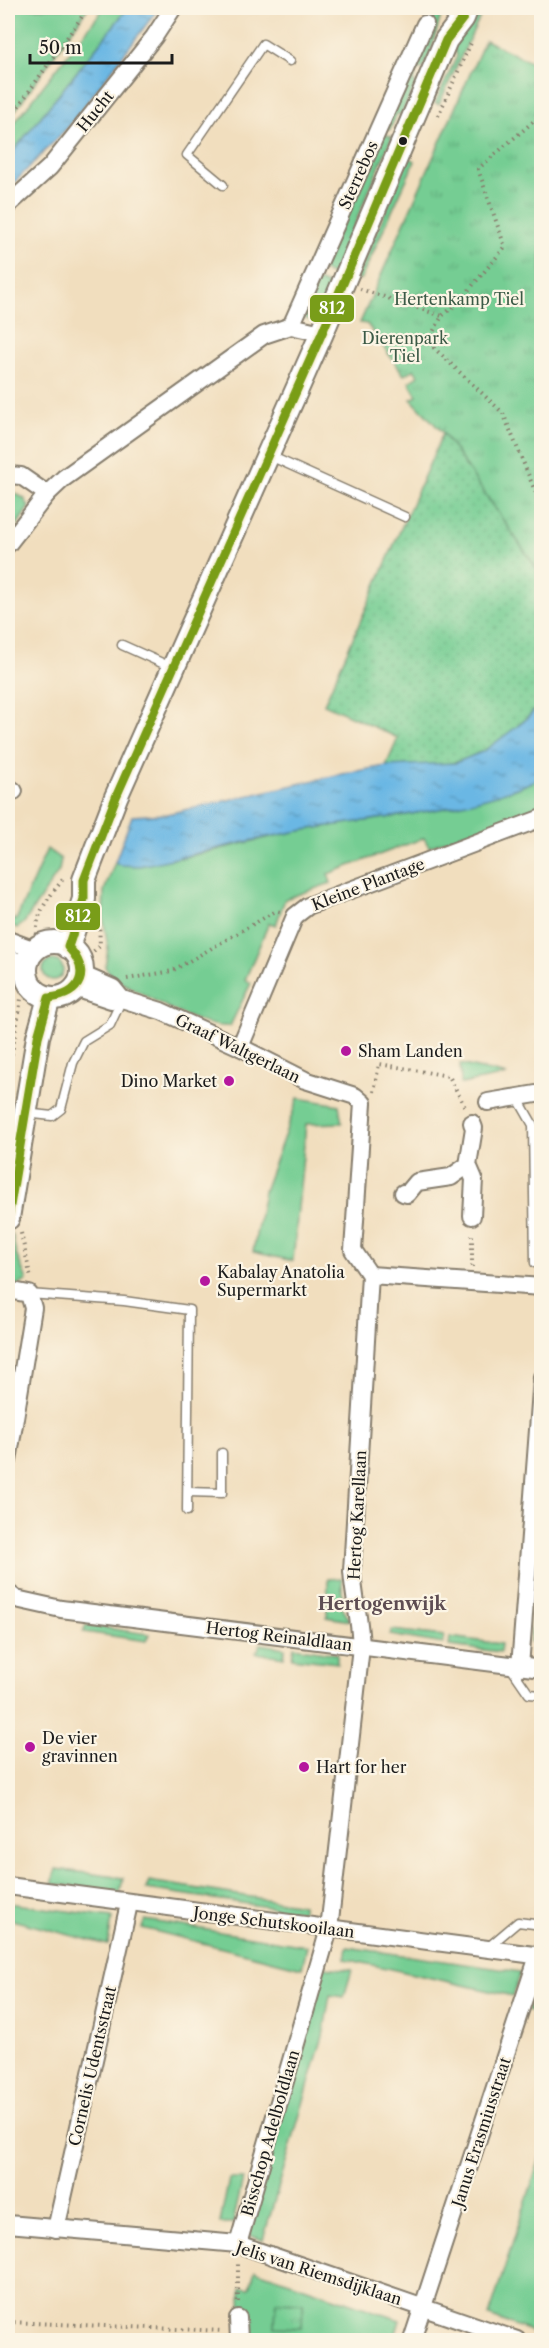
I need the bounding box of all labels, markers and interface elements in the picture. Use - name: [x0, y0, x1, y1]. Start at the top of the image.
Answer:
- scale bar: [30, 27, 172, 65]
- text: 50 m: [39, 37, 82, 59]
- street label: Hucht: [72, 86, 118, 136]
- unlabelled marker: [397, 135, 409, 147]
- street label: Sterrebos: [334, 138, 382, 212]
- park label: Hertenkamp Tiel: [394, 289, 524, 309]
- line badge: 812: [309, 294, 355, 323]
- text: 812: [319, 298, 345, 318]
- park label: Dierenpark Tiel: [362, 328, 449, 366]
- street label: Kleine Plantage: [309, 853, 427, 915]
- line badge: 812: [55, 902, 101, 931]
- text: 812: [65, 906, 91, 926]
- street label: Graaf Waltgerlaan: [172, 1009, 304, 1087]
- place label: Sham Landen: [358, 1041, 463, 1061]
- marker: Sham Landen: [339, 1044, 353, 1058]
- place label: Dino Market: [121, 1071, 217, 1091]
- marker: Dino Market: [222, 1074, 236, 1088]
- place label: Kabalay Anatolia Supermarkt: [217, 1262, 345, 1300]
- marker: Kabalay Anatolia Supermarkt: [198, 1274, 212, 1288]
- street label: Hertog Karellaan: [344, 1450, 370, 1580]
- district label: Hertogenwijk: [318, 1593, 447, 1615]
- street label: Hertog Reinaldlaan: [205, 1617, 353, 1655]
- place label: De vier gravinnen: [42, 1728, 118, 1766]
- marker: De vier gravinnen: [23, 1740, 37, 1754]
- place label: Hart for her: [316, 1757, 407, 1777]
- marker: Hart for her: [297, 1760, 311, 1774]
- street label: Jonge Schutskooilaan: [189, 1902, 356, 1942]
- street label: Cornelis Udentsstraat: [64, 1984, 120, 2148]
- street label: Bisschop Adelboldlaan: [237, 2047, 303, 2219]
- street label: Janus Erasmiusstraat: [446, 2054, 515, 2212]
- street label: Jelis van Riemsdijklaan: [231, 2236, 404, 2309]

